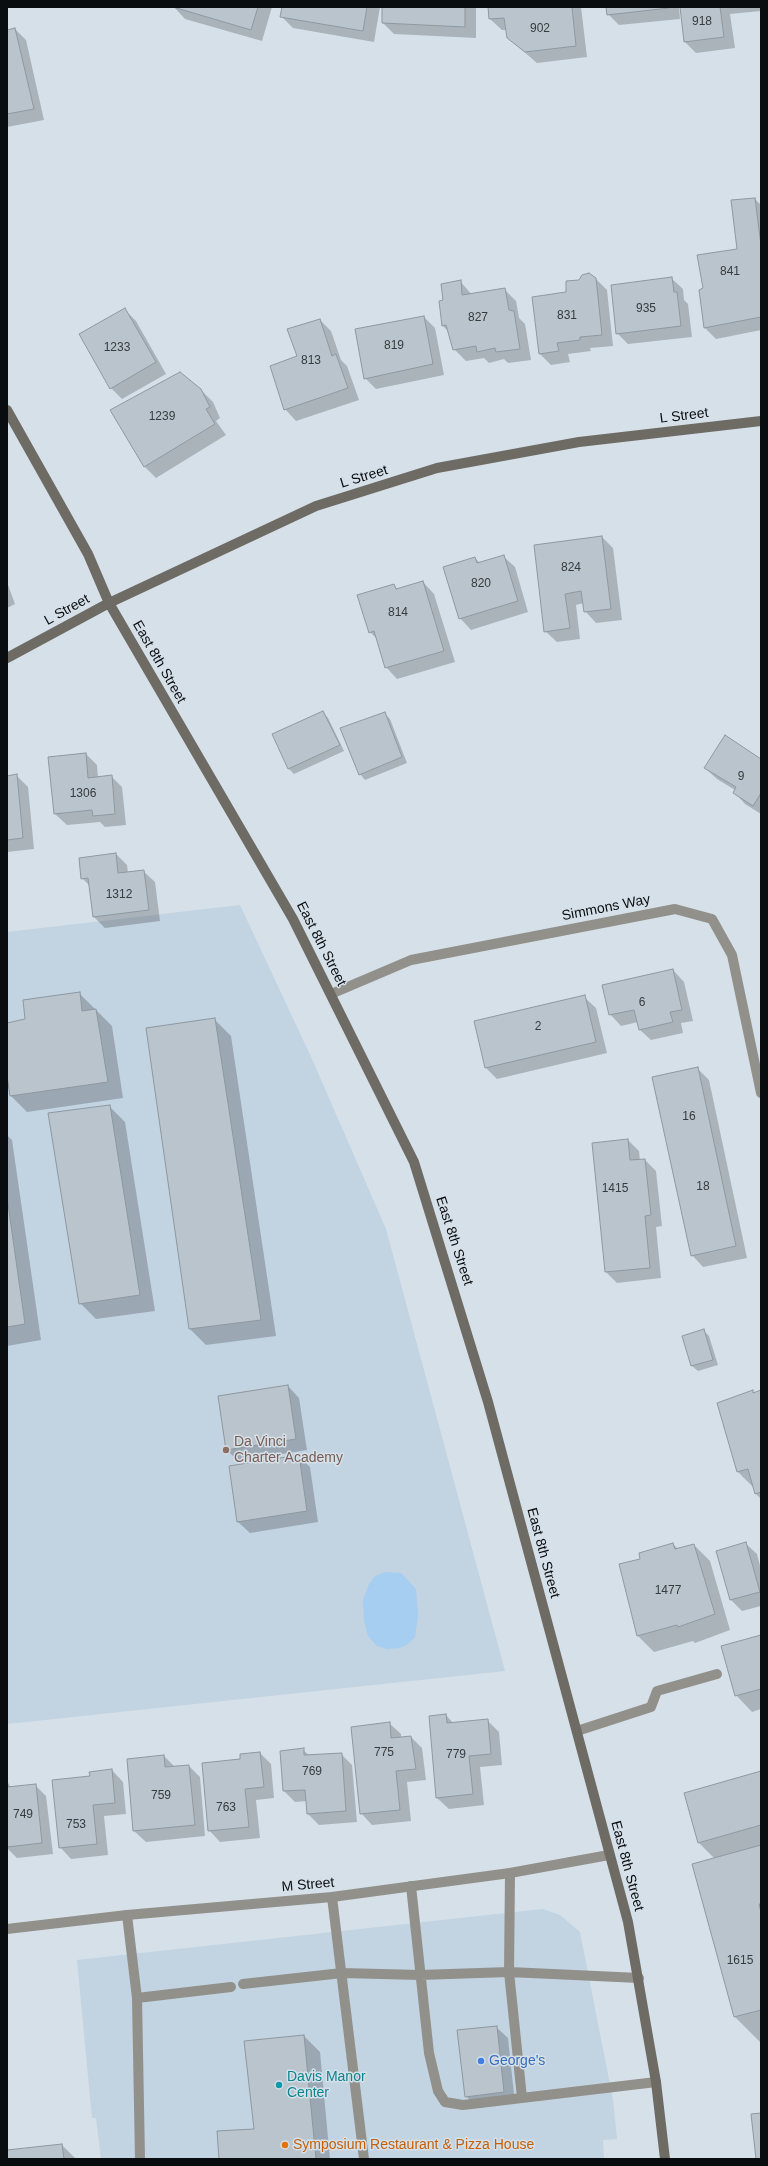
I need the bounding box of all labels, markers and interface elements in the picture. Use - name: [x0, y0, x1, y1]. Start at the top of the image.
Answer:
- house number: 918: [692, 15, 712, 29]
- house number: 902: [530, 22, 550, 36]
- house number: 841: [720, 265, 740, 279]
- house number: 935: [636, 302, 656, 316]
- house number: 831: [557, 309, 577, 323]
- house number: 827: [468, 311, 488, 325]
- house number: 819: [384, 339, 404, 353]
- house number: 1233: [104, 341, 130, 355]
- house number: 813: [301, 354, 321, 368]
- street label: L Street: [659, 405, 709, 427]
- house number: 1239: [149, 410, 175, 424]
- street label: L Street: [338, 462, 390, 492]
- house number: 824: [561, 561, 581, 575]
- house number: 820: [471, 577, 491, 591]
- street label: L Street: [41, 591, 93, 629]
- house number: 814: [388, 606, 408, 620]
- street label: East 8th Street: [129, 618, 189, 706]
- house number: 9: [738, 770, 744, 784]
- house number: 1306: [70, 787, 96, 801]
- house number: 1312: [106, 888, 132, 902]
- street label: Simmons Way: [560, 891, 652, 925]
- street label: East 8th Street: [292, 899, 350, 989]
- house number: 6: [639, 996, 645, 1010]
- house number: 2: [535, 1020, 541, 1034]
- house number: 16: [682, 1110, 696, 1124]
- house number: 18: [696, 1180, 710, 1194]
- house number: 1415: [602, 1182, 628, 1196]
- street label: East 8th Street: [432, 1194, 476, 1288]
- place label: Da Vinci Charter Academy: [234, 1434, 343, 1466]
- marker: Da Vinci Charter Academy: [221, 1445, 231, 1455]
- street label: East 8th Street: [523, 1506, 563, 1600]
- house number: 1477: [655, 1584, 681, 1598]
- house number: 775: [374, 1746, 394, 1760]
- house number: 779: [446, 1748, 466, 1762]
- house number: 769: [302, 1765, 322, 1779]
- house number: 759: [151, 1789, 171, 1803]
- house number: 763: [216, 1801, 236, 1815]
- house number: 749: [13, 1808, 33, 1822]
- house number: 753: [66, 1818, 86, 1832]
- street label: East 8th Street: [607, 1819, 647, 1913]
- street label: M Street: [281, 1874, 335, 1896]
- house number: 1615: [727, 1954, 753, 1968]
- place label: George's: [489, 2053, 545, 2069]
- marker: George's: [476, 2056, 486, 2066]
- place label: Davis Manor Center: [287, 2069, 366, 2102]
- marker: Davis Manor Center: [274, 2080, 284, 2090]
- place label: Symposium Restaurant & Pizza House: [293, 2137, 534, 2153]
- marker: Symposium Restaurant & Pizza House: [280, 2140, 290, 2150]

